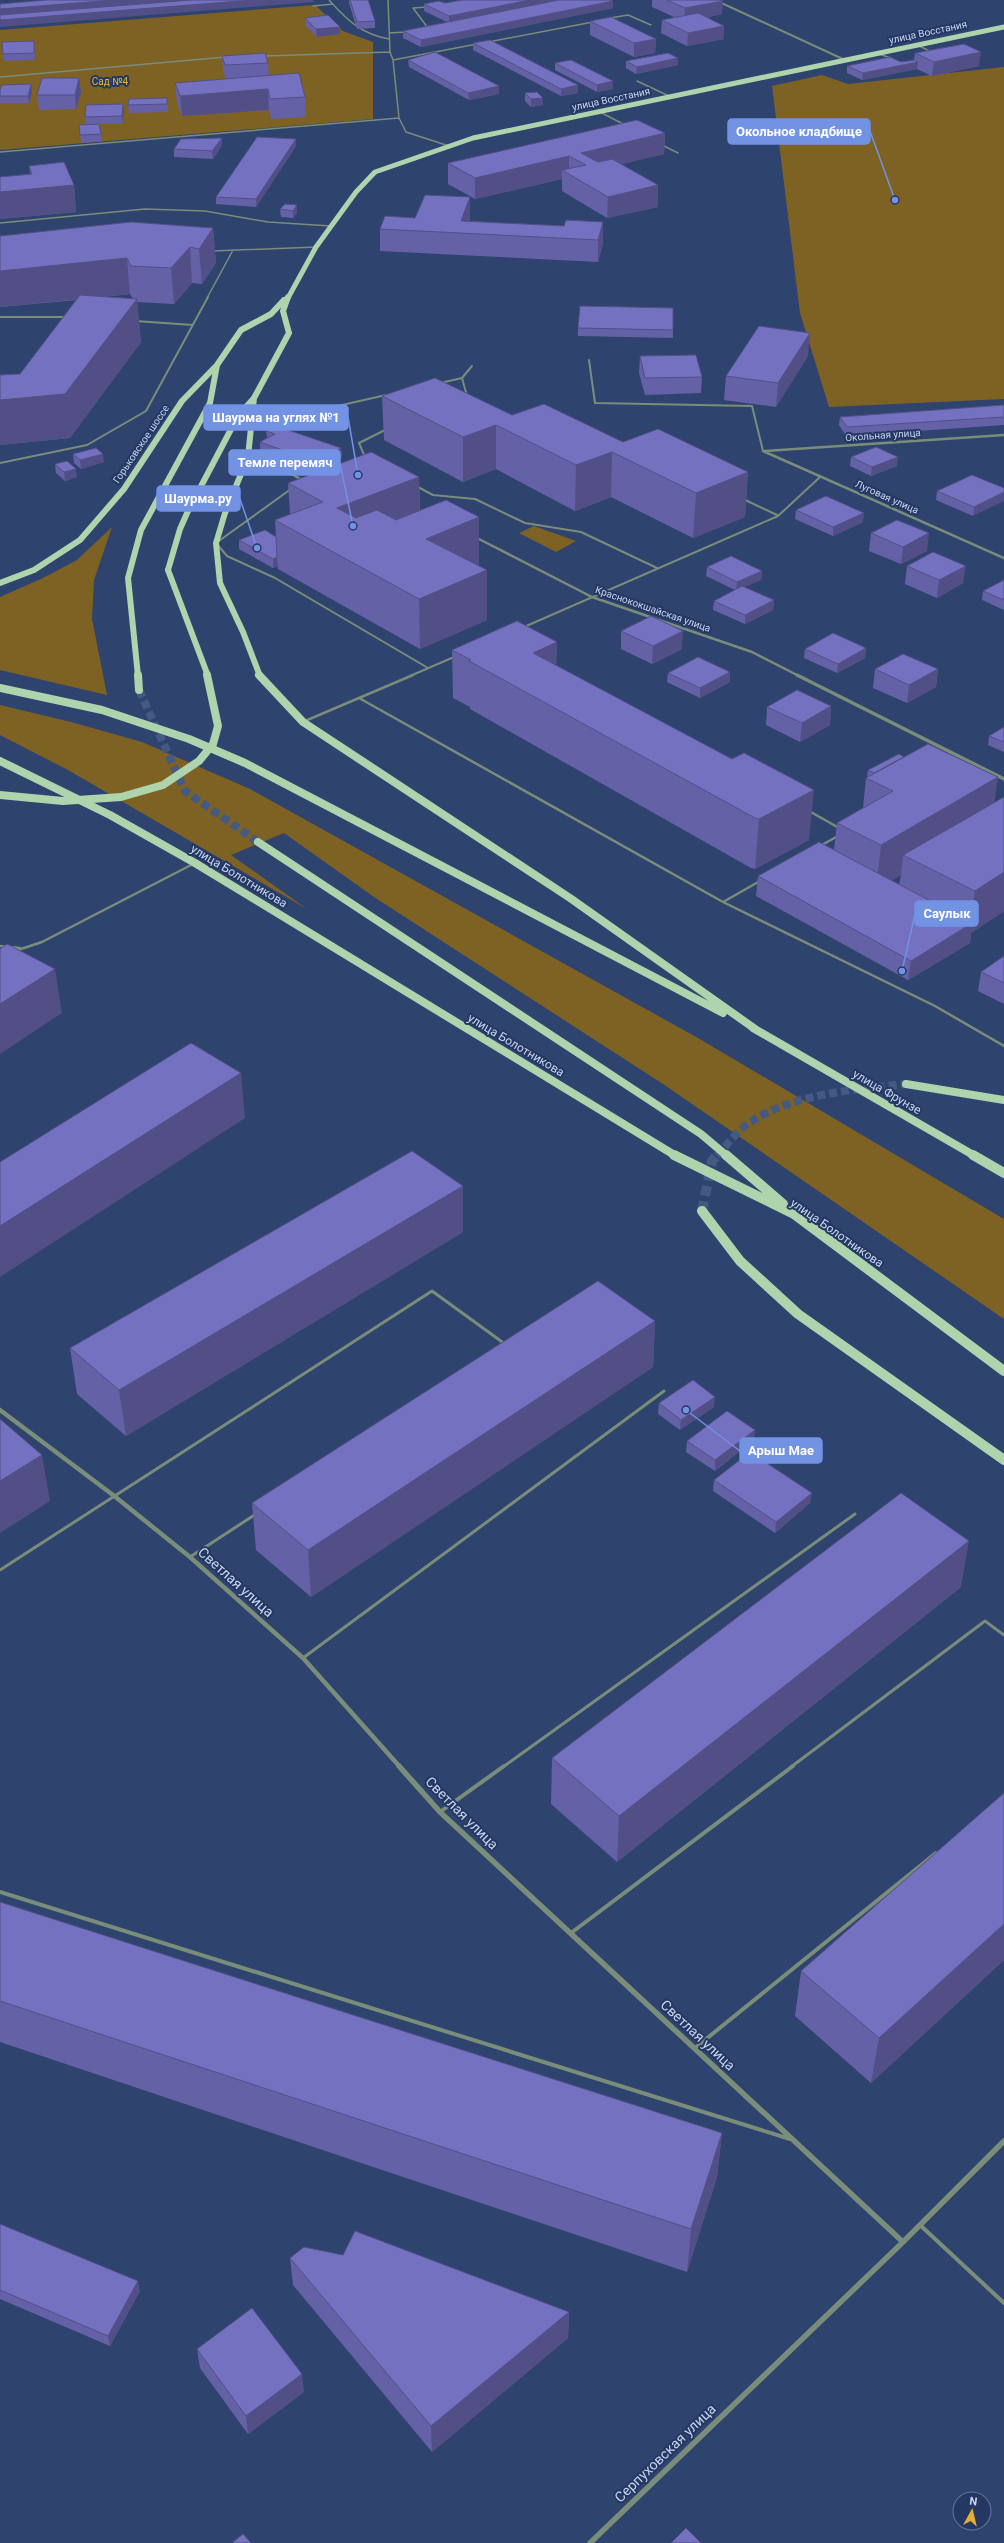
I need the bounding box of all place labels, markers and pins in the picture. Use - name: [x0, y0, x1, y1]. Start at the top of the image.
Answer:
- callout: Окольное кладбище: [728, 119, 870, 144]
- callout: Шаурма на углях №1: [204, 405, 348, 430]
- callout: Темле перемяч: [229, 450, 340, 475]
- callout: Шаурма.ру: [157, 486, 240, 511]
- callout: Саулык: [915, 901, 978, 926]
- callout: Арыш Мае: [740, 1438, 822, 1463]

